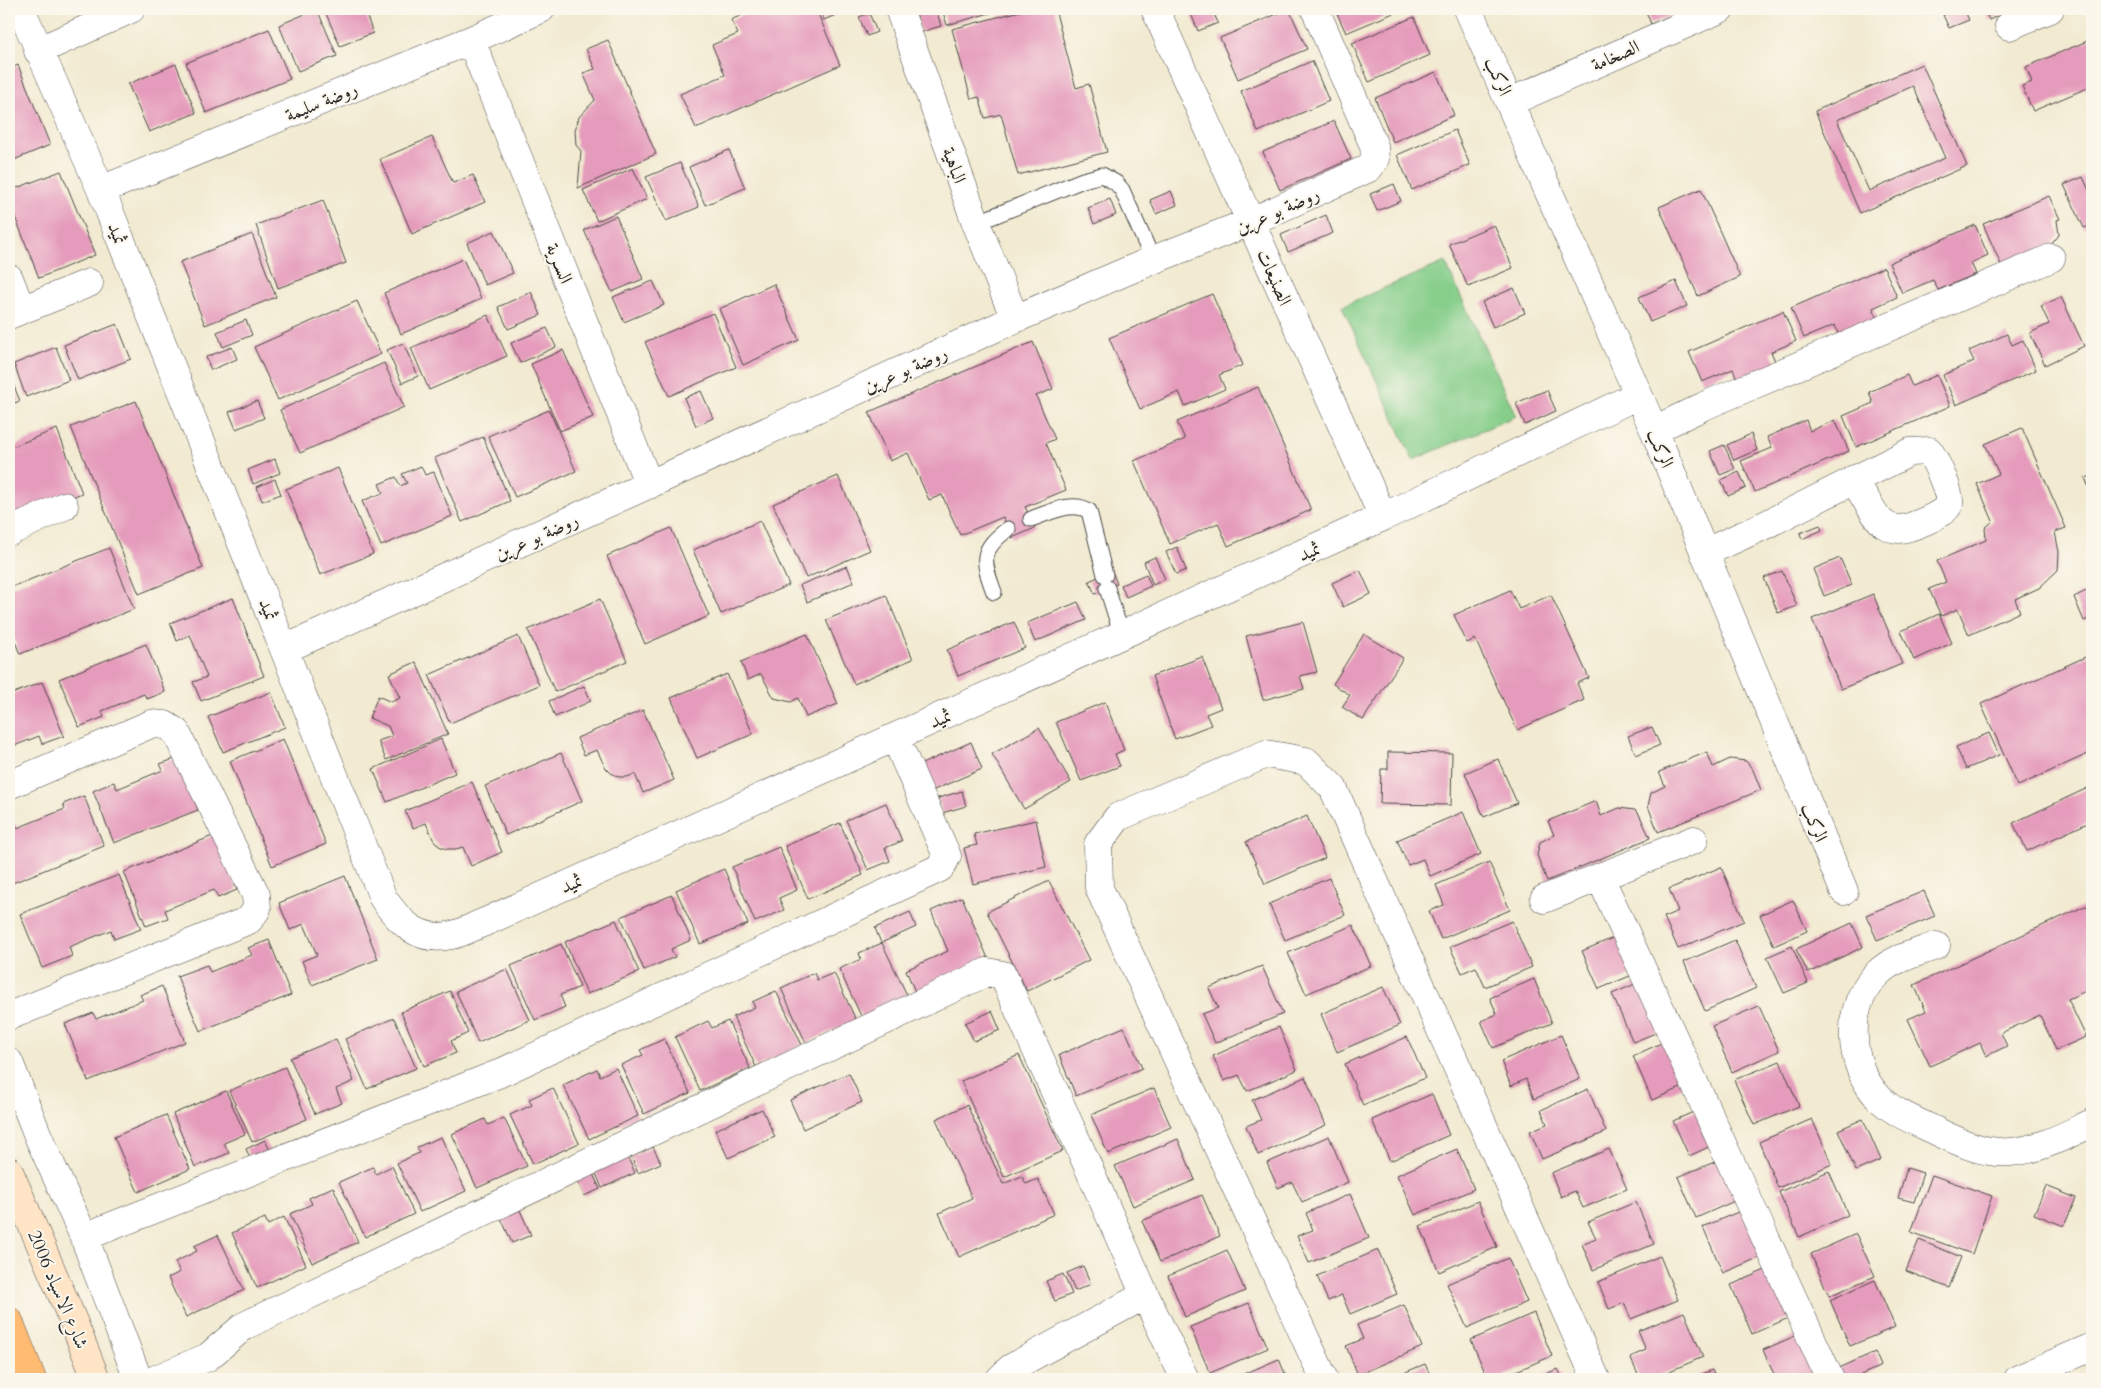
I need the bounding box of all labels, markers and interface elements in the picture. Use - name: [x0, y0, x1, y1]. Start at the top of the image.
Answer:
- street label: الصخامة: [1587, 34, 1644, 78]
- street label: الركب: [1478, 53, 1518, 100]
- street label: روضة سليمة: [281, 76, 361, 128]
- street label: الباهية: [936, 144, 973, 187]
- street label: روضة بو عرين: [1231, 181, 1323, 241]
- street label: ثميد: [101, 218, 133, 248]
- street label: السـرية: [539, 239, 579, 287]
- street label: الصنيعات: [1250, 245, 1298, 310]
- street label: روضة بو عرين: [859, 340, 951, 400]
- street label: الركب: [1640, 425, 1680, 472]
- street label: روضة بو عرين: [490, 507, 582, 567]
- street label: ثميد: [1294, 536, 1325, 568]
- street label: ثميد: [252, 594, 284, 624]
- street label: ثميد: [925, 703, 956, 735]
- street label: الركب: [1794, 799, 1834, 846]
- street label: ثميد: [556, 868, 587, 900]
- street label: شارع الاسياد 2006: [20, 1226, 95, 1354]

